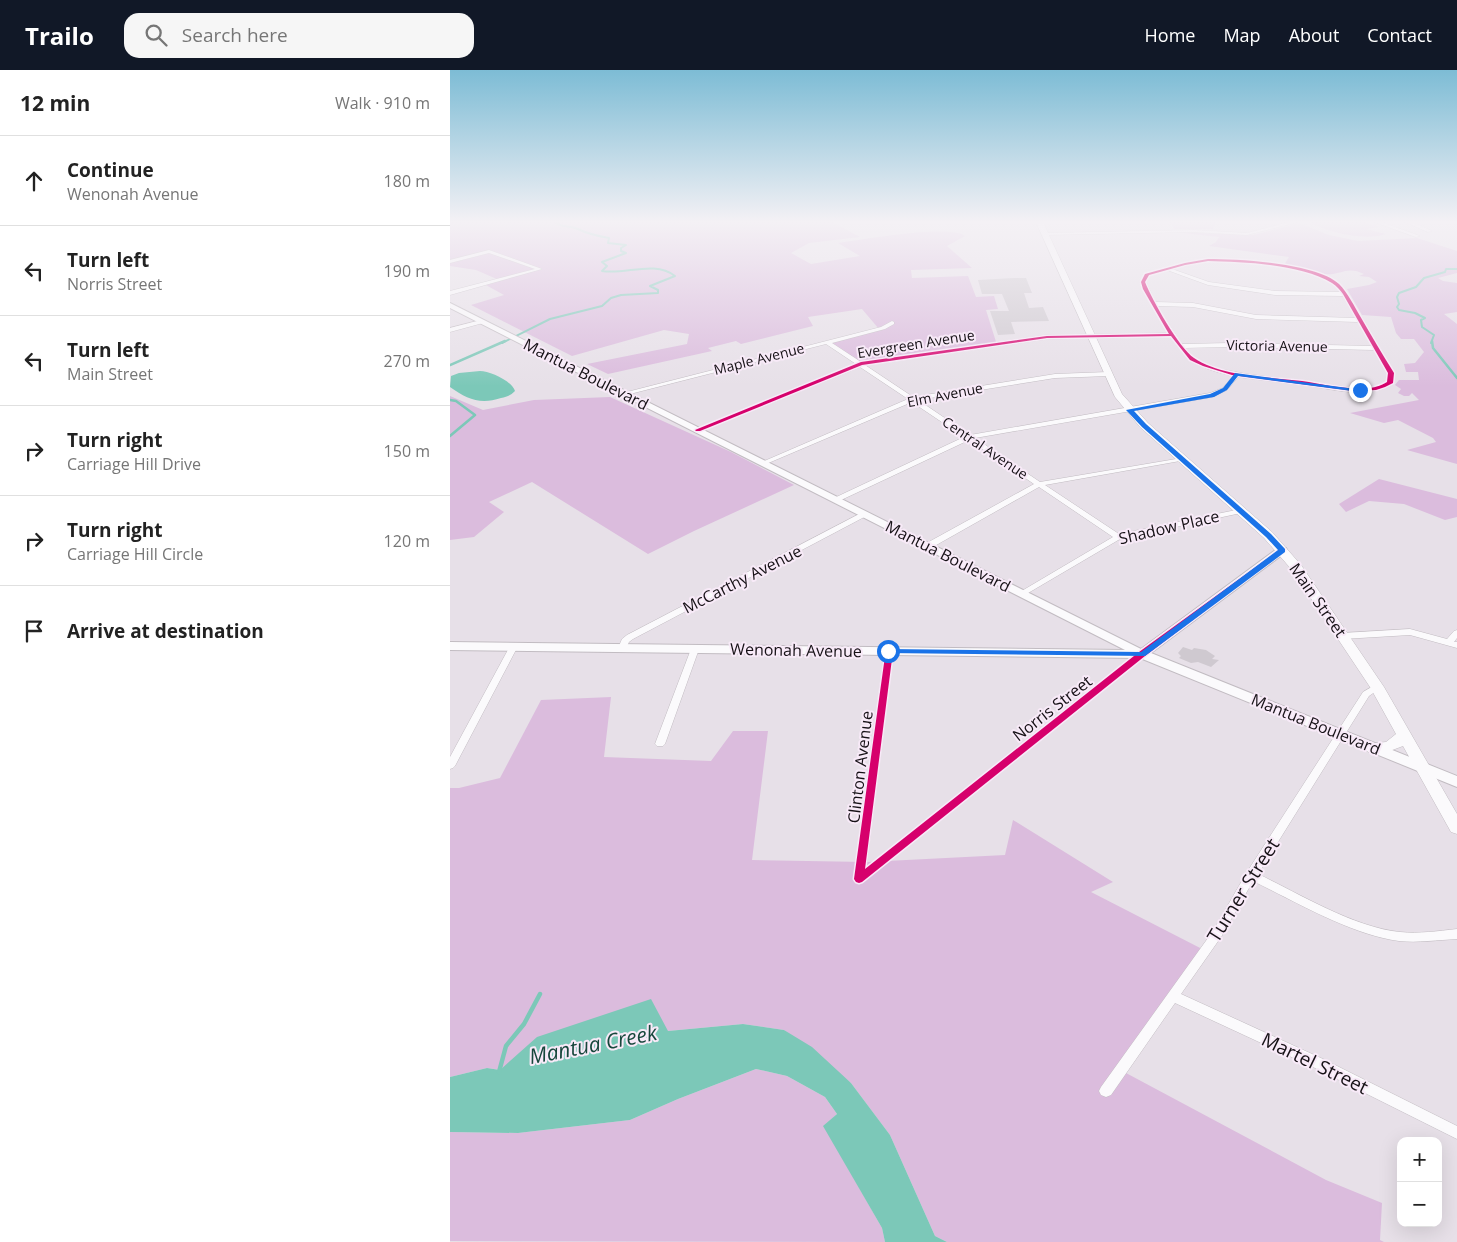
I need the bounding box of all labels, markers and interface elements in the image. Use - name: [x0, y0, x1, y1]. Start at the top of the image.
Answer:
- search box: [124, 13, 474, 58]
- text: Trailo: [25, 19, 94, 52]
- icon: search: [142, 21, 170, 49]
- text: Search here: [182, 22, 288, 48]
- text: Home: [1145, 23, 1195, 47]
- text: Map: [1223, 23, 1261, 47]
- text: About: [1289, 23, 1339, 47]
- text: Contact: [1367, 23, 1432, 47]
- text: 12 min: [20, 89, 90, 117]
- text: Walk · 910 m: [335, 92, 430, 114]
- text: Continue: [67, 157, 154, 183]
- icon: ahead: [20, 167, 48, 195]
- text: 180 m: [384, 170, 430, 192]
- text: Wenonah Avenue: [67, 183, 199, 205]
- text: Turn left: [67, 247, 149, 273]
- icon: left: [20, 257, 48, 285]
- text: 190 m: [384, 260, 430, 282]
- text: Norris Street: [67, 273, 162, 295]
- street label: Evergreen Avenue: [856, 325, 976, 362]
- street label: Mantua Boulevard: [520, 333, 652, 415]
- street label: Victoria Avenue: [1226, 335, 1328, 356]
- text: Turn left: [67, 337, 149, 363]
- street label: Maple Avenue: [712, 338, 806, 379]
- icon: left: [20, 347, 48, 375]
- text: 270 m: [384, 350, 430, 372]
- text: Main Street: [67, 363, 153, 385]
- street label: Elm Avenue: [905, 378, 984, 411]
- route end: [1349, 379, 1372, 402]
- street label: Central Avenue: [939, 412, 1032, 483]
- text: Turn right: [67, 427, 162, 453]
- icon: right: [20, 437, 48, 465]
- text: 150 m: [384, 440, 430, 462]
- text: Carriage Hill Drive: [67, 453, 201, 475]
- street label: Shadow Place: [1117, 505, 1221, 549]
- street label: Mantua Boulevard: [882, 515, 1014, 597]
- text: Turn right: [67, 517, 162, 543]
- icon: right: [20, 527, 48, 555]
- text: 120 m: [384, 530, 430, 552]
- street label: McCarthy Avenue: [679, 539, 805, 619]
- text: Carriage Hill Circle: [67, 543, 203, 565]
- street label: Main Street: [1284, 558, 1352, 642]
- icon: arrive: [20, 617, 48, 645]
- text: Arrive at destination: [67, 618, 264, 644]
- street label: Wenonah Avenue: [730, 638, 862, 662]
- route start: [877, 640, 900, 663]
- street label: Norris Street: [1008, 670, 1097, 746]
- street label: Mantua Boulevard: [1248, 688, 1384, 760]
- street label: Clinton Avenue: [842, 710, 878, 824]
- street label: Turner Street: [1201, 833, 1285, 947]
- water label: Mantua Creek: [526, 1018, 660, 1070]
- street label: Martel Street: [1257, 1026, 1373, 1100]
- map controls: [1397, 1137, 1442, 1227]
- button: +: [1397, 1137, 1442, 1182]
- button: −: [1397, 1182, 1442, 1227]

